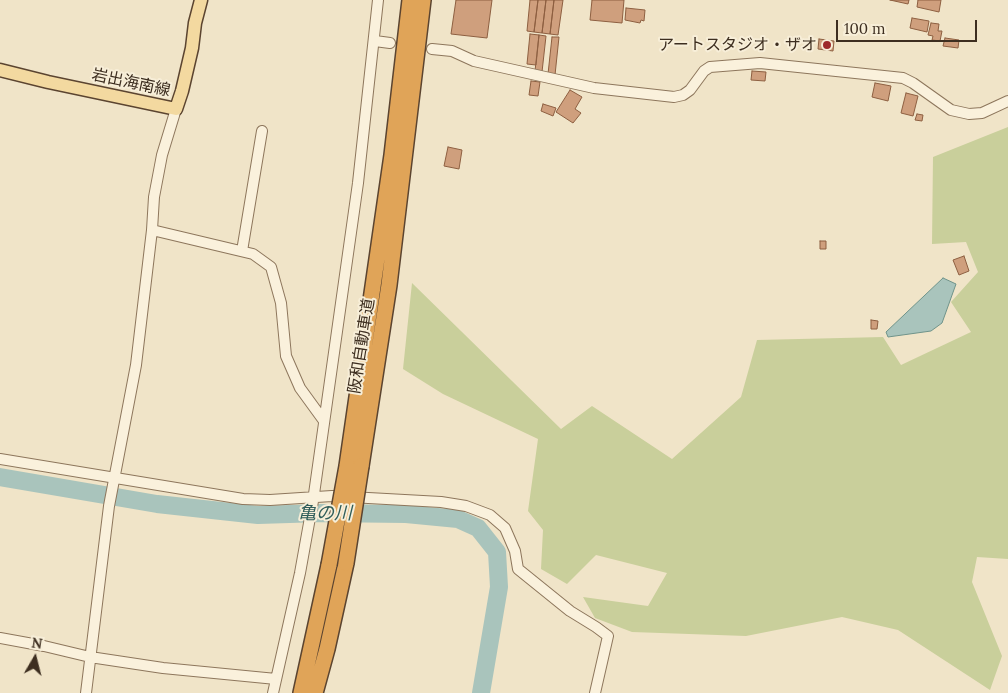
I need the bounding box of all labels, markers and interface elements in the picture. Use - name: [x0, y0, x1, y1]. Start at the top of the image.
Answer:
- scale bar: [838, 10, 979, 42]
- text: 100 m: [844, 19, 885, 38]
- place label: アートスタジオ・ザオ: [658, 35, 817, 55]
- marker: アートスタジオ・ザオ: [821, 39, 833, 51]
- street label: 岩出海南線: [90, 65, 172, 101]
- street label: 阪和自動車道: [345, 297, 379, 395]
- water label: 亀の川: [298, 503, 352, 525]
- north arrow: [10, 633, 60, 683]
- text: N: [30, 633, 44, 653]

